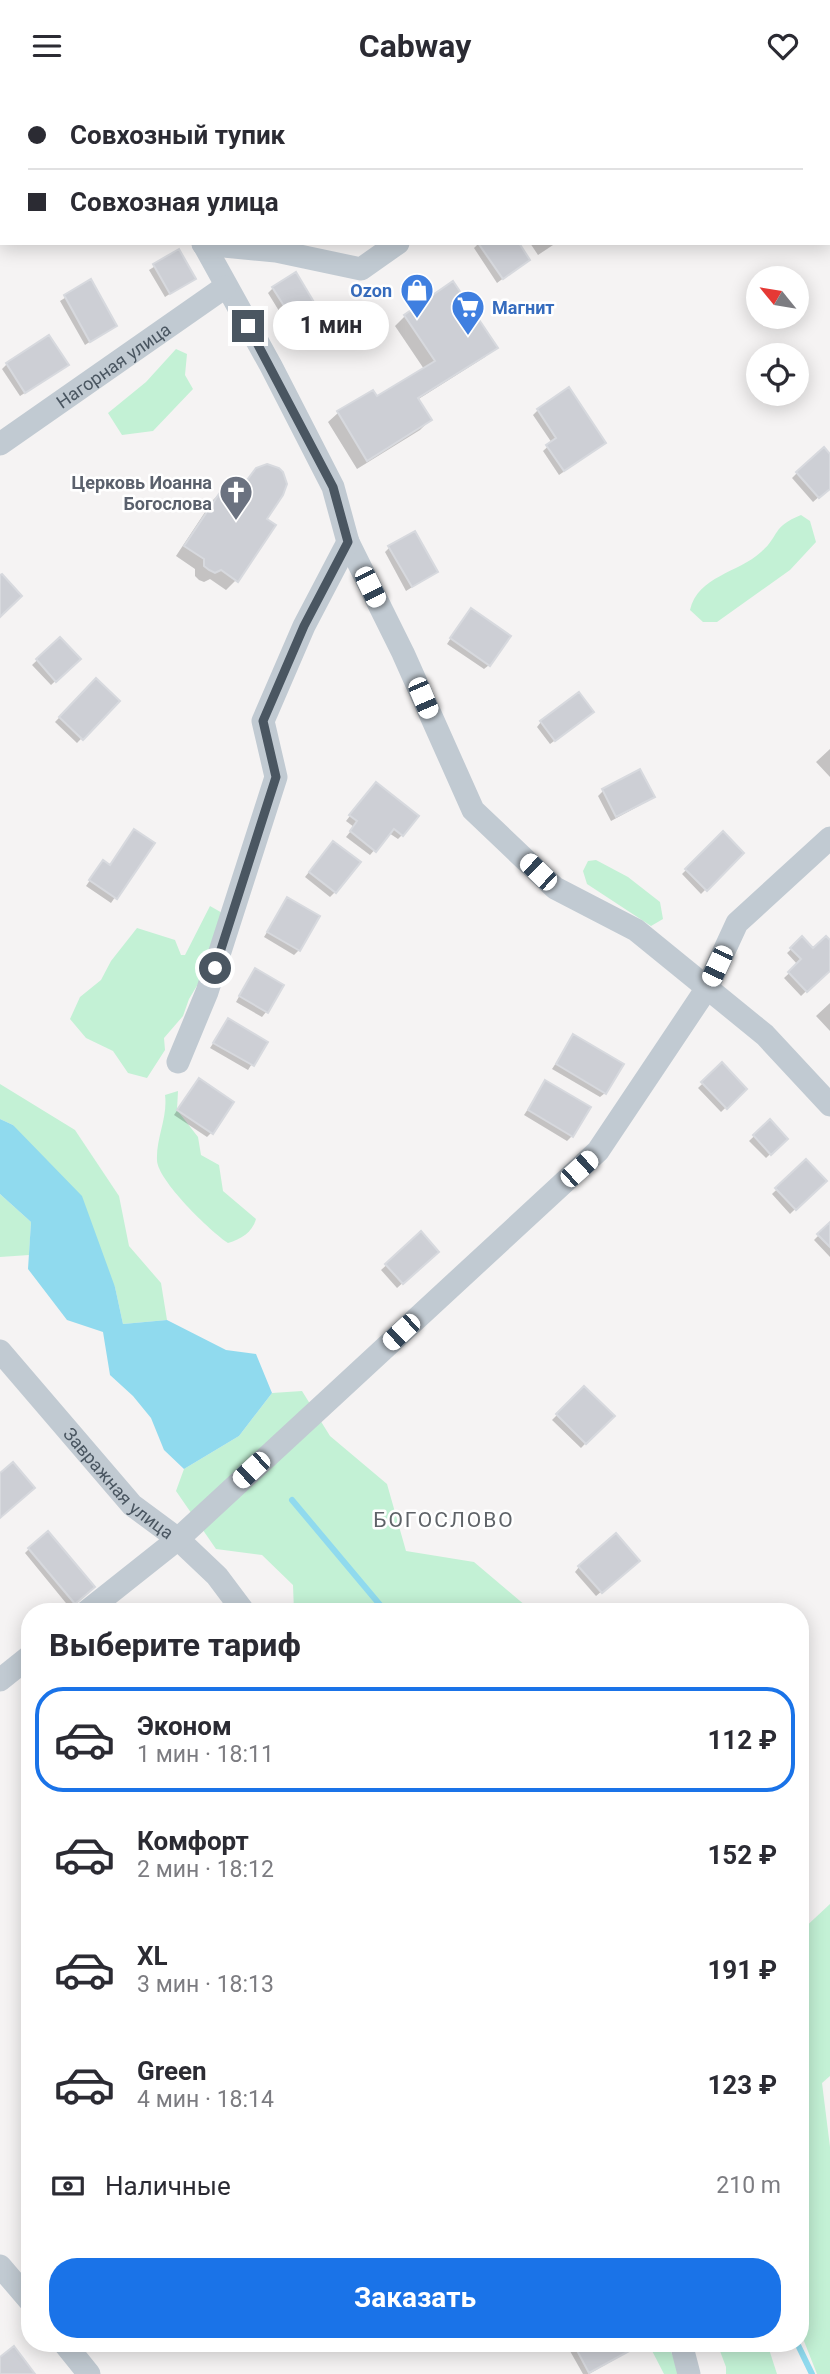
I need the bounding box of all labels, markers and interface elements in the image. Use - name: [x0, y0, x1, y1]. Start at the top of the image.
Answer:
- icon: menu: [28, 27, 66, 65]
- text: Cabway: [359, 27, 471, 65]
- icon: heart: [764, 27, 802, 65]
- text: Совхозный тупик: [70, 120, 285, 150]
- text: Совхозная улица: [70, 187, 279, 217]
- north arrow: [746, 266, 808, 329]
- map controls: [746, 266, 809, 406]
- shop icon: Ozon: [398, 271, 436, 320]
- place label: Ozon: [350, 280, 392, 301]
- supermarket icon: Магнит: [449, 288, 487, 337]
- place label: Магнит: [492, 297, 555, 318]
- callout: 1 мин: [272, 301, 388, 351]
- route end: [232, 310, 264, 342]
- text: 1 мин: [300, 312, 362, 339]
- street label: Нагорная улица: [52, 318, 174, 412]
- button: locate: [746, 343, 809, 406]
- place label: Церковь Иоанна Богослова: [72, 472, 212, 514]
- church icon: Церковь Иоанна Богослова: [217, 473, 255, 522]
- car: [352, 564, 389, 610]
- car: [406, 675, 441, 721]
- car: [516, 850, 561, 894]
- car: [699, 943, 736, 989]
- route start: [199, 952, 231, 984]
- car: [557, 1147, 602, 1191]
- car: [379, 1310, 424, 1354]
- street label: Завражная улица: [60, 1423, 178, 1543]
- car: [229, 1448, 274, 1492]
- district label: БОГОСЛОВО: [373, 1508, 515, 1532]
- text: Выберите тариф: [49, 1626, 301, 1664]
- icon: car: [53, 1708, 116, 1771]
- text: Эконом: [137, 1711, 232, 1741]
- text: 112 ₽: [707, 1725, 777, 1755]
- text: 1 мин · 18:11: [137, 1741, 274, 1768]
- icon: car: [53, 1823, 116, 1886]
- text: Комфорт: [137, 1826, 249, 1856]
- text: 152 ₽: [707, 1840, 777, 1870]
- text: 2 мин · 18:12: [137, 1856, 274, 1883]
- icon: car: [53, 1938, 116, 2001]
- text: XL: [137, 1941, 168, 1971]
- text: 191 ₽: [707, 1955, 777, 1985]
- text: 3 мин · 18:13: [137, 1971, 274, 1998]
- icon: car: [53, 2053, 116, 2116]
- text: Green: [137, 2056, 207, 2086]
- text: 123 ₽: [707, 2070, 777, 2100]
- text: 4 мин · 18:14: [137, 2086, 274, 2113]
- icon: cash: [49, 2167, 87, 2205]
- text: Наличные: [105, 2171, 231, 2201]
- text: 210 m: [716, 2172, 781, 2199]
- button: Заказать: [49, 2258, 781, 2338]

